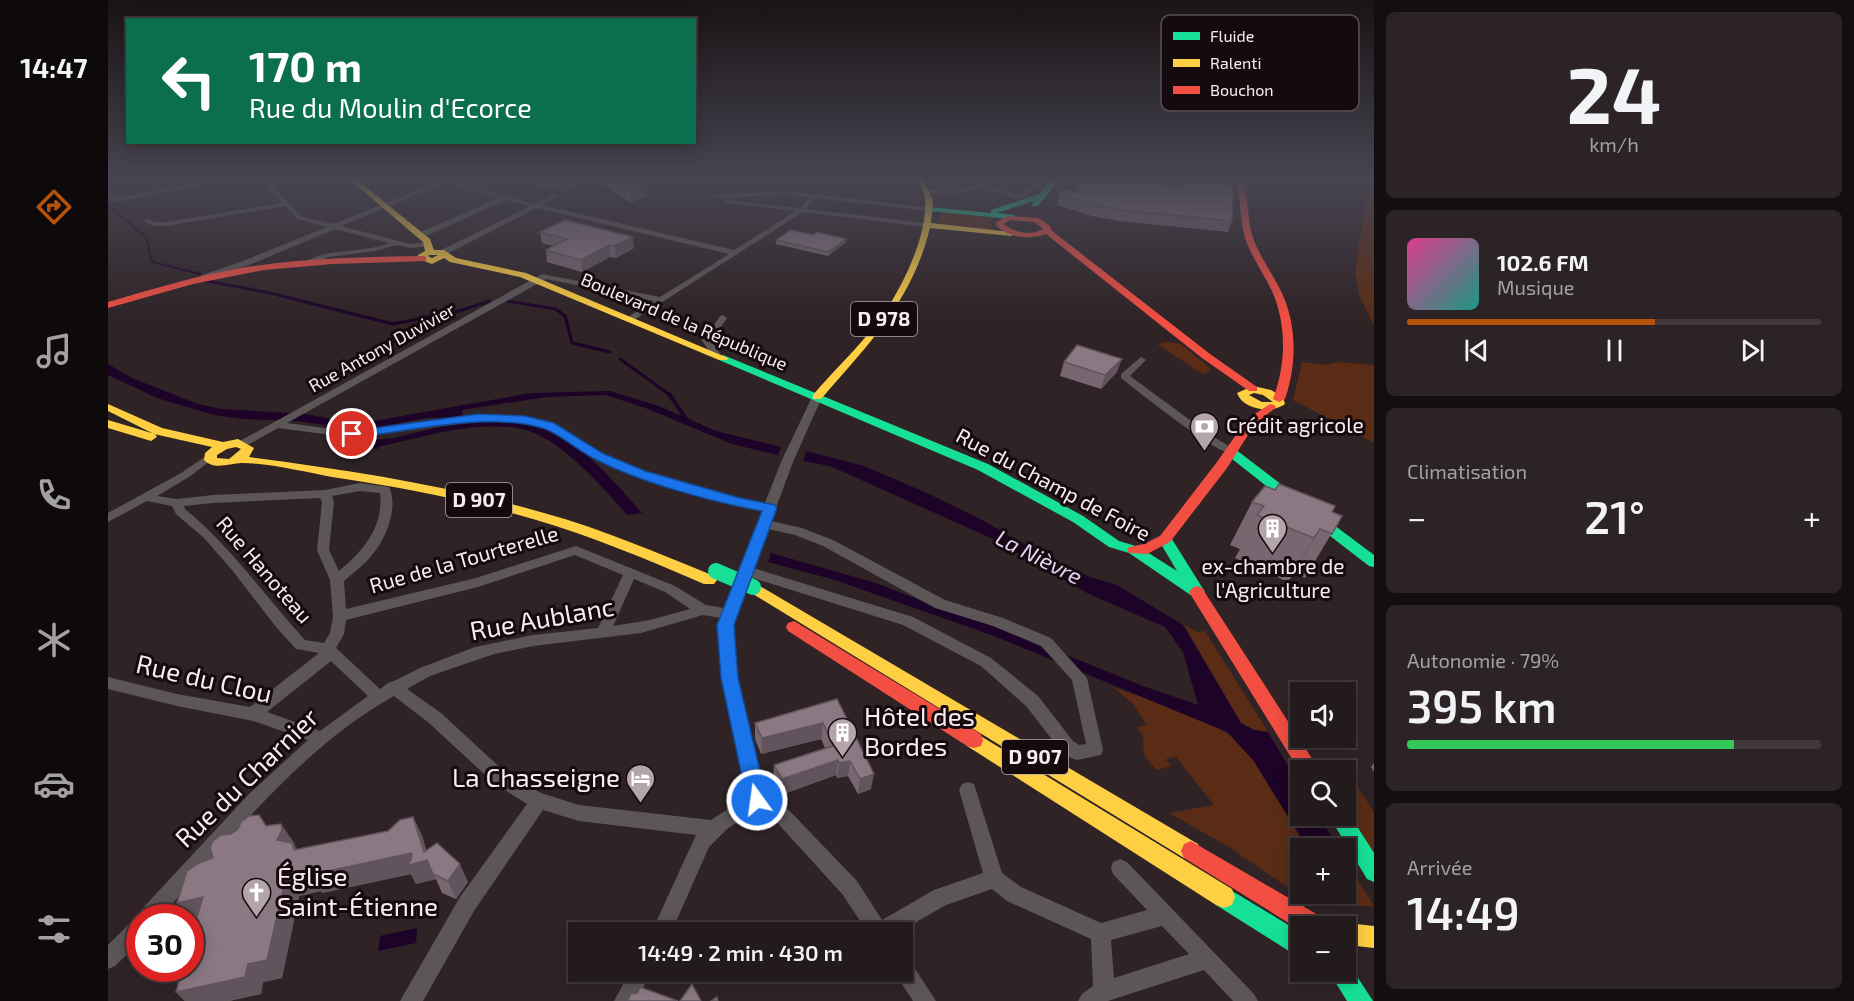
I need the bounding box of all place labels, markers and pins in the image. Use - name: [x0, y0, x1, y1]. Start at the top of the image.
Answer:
- pin: [326, 408, 377, 459]
- bank icon: Crédit agricole: [1189, 410, 1221, 452]
- place label: Crédit agricole: [1226, 412, 1364, 437]
- building icon: ex-chambre de l'Agriculture: [1257, 512, 1289, 554]
- place label: ex-chambre de l'Agriculture: [1201, 553, 1345, 602]
- place label: Hôtel des Bordes: [864, 700, 975, 761]
- building icon: Hôtel des Bordes: [827, 716, 859, 758]
- place label: La Chasseigne: [452, 761, 620, 792]
- hotel icon: La Chasseigne: [625, 762, 657, 804]
- place label: Église Saint-Étienne: [277, 860, 438, 921]
- church icon: Église Saint-Étienne: [240, 876, 272, 918]

